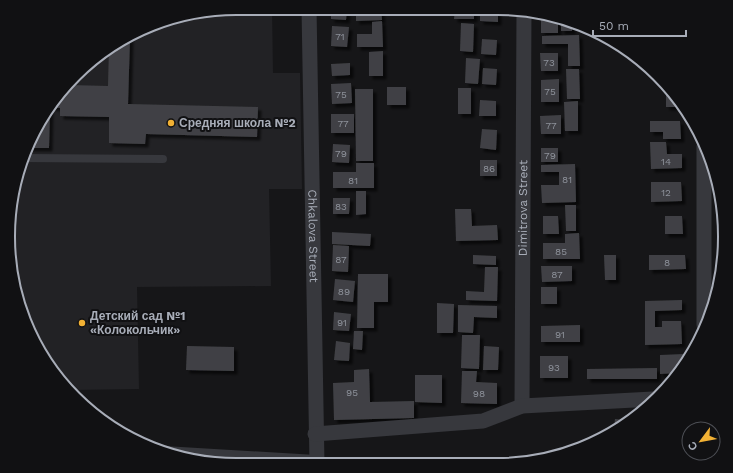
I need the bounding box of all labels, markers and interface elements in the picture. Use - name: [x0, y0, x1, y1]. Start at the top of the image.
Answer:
- scale bar: [593, 12, 686, 38]
- text: 50 m: [599, 19, 629, 33]
- house number: 71: [335, 31, 345, 42]
- house number: 73: [543, 57, 555, 68]
- house number: 75: [544, 86, 556, 97]
- house number: 75: [335, 89, 347, 100]
- place label: Средняя школа №2: [179, 116, 296, 130]
- marker: Средняя школа №2: [166, 118, 176, 128]
- house number: 77: [337, 118, 349, 129]
- house number: 77: [545, 120, 557, 131]
- house number: 79: [335, 148, 347, 159]
- house number: 79: [544, 150, 556, 161]
- house number: 14: [661, 156, 671, 167]
- street label: Dimitrova Street: [516, 160, 530, 256]
- house number: 86: [483, 163, 495, 174]
- house number: 81: [562, 174, 572, 185]
- house number: 81: [348, 175, 358, 186]
- house number: 12: [661, 187, 671, 198]
- street label: Chkalova Street: [305, 189, 321, 283]
- house number: 83: [335, 201, 347, 212]
- house number: 85: [555, 246, 567, 257]
- house number: 87: [335, 254, 347, 265]
- house number: 8: [664, 257, 670, 268]
- house number: 87: [551, 269, 563, 280]
- house number: 89: [338, 286, 350, 297]
- place label: Детский сад №1 «Колокольчик»: [90, 309, 185, 337]
- house number: 91: [337, 317, 347, 328]
- marker: Детский сад №1 «Колокольчик»: [77, 318, 87, 328]
- house number: 91: [555, 329, 565, 340]
- house number: 93: [548, 362, 560, 373]
- house number: 95: [346, 387, 358, 398]
- house number: 98: [473, 388, 485, 399]
- north arrow: [681, 421, 721, 461]
- text: С: [685, 439, 701, 453]

